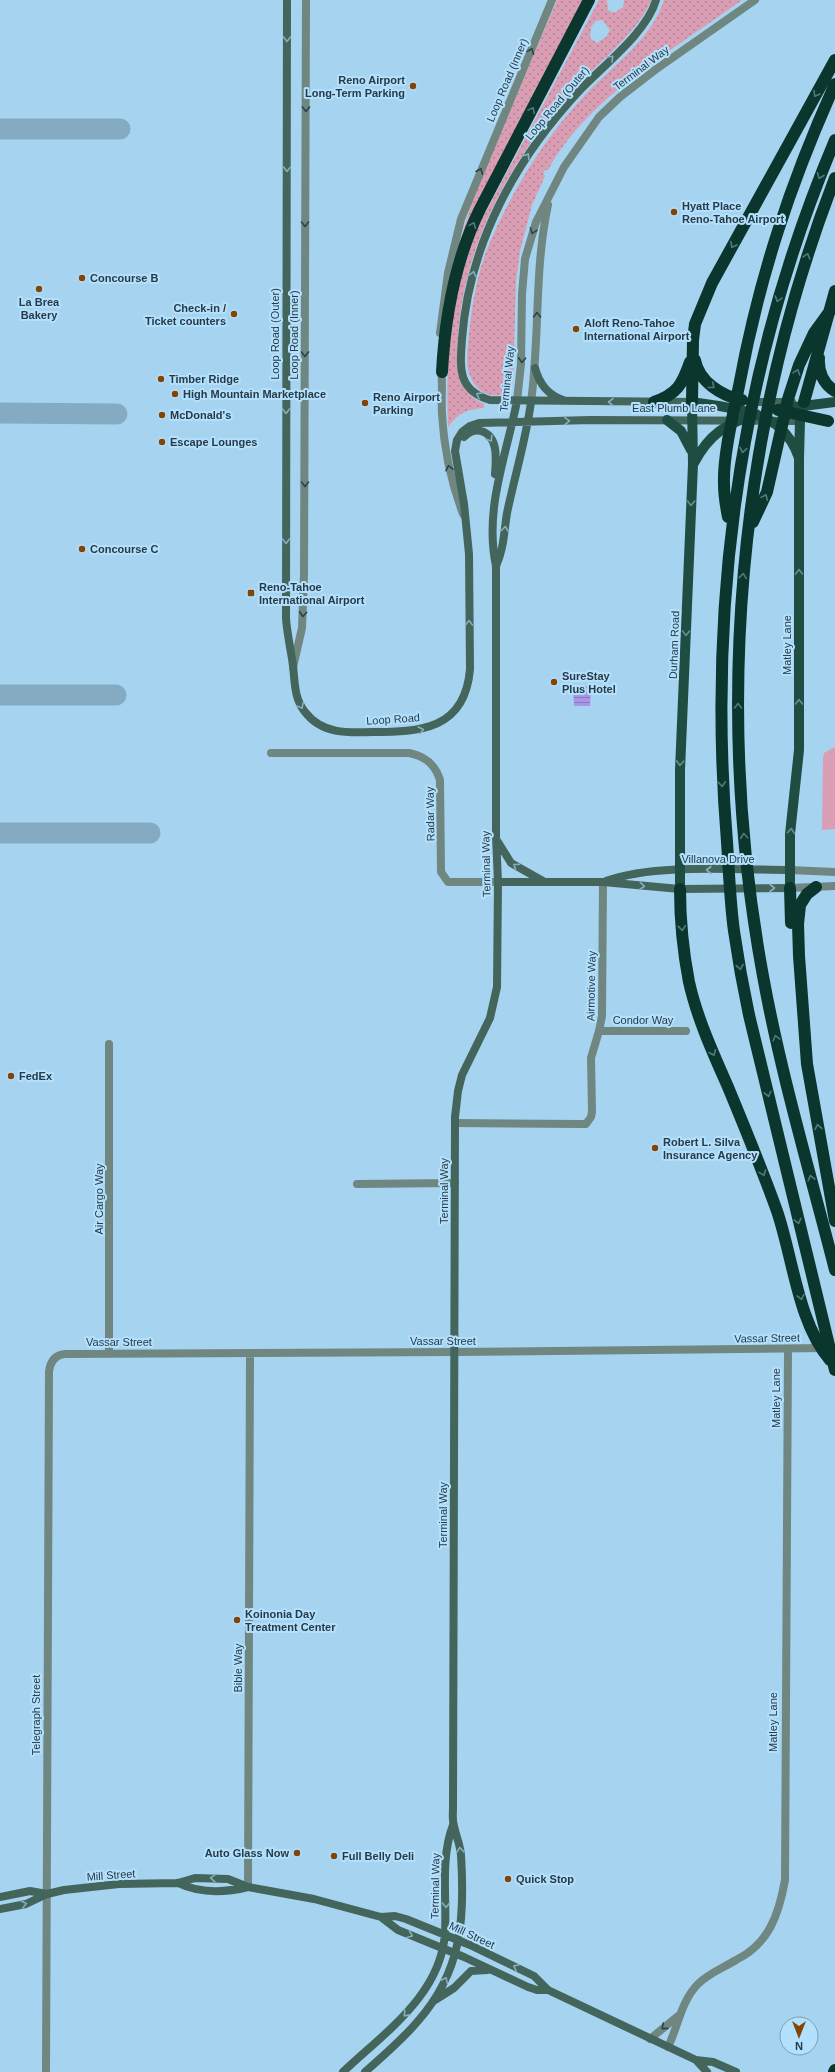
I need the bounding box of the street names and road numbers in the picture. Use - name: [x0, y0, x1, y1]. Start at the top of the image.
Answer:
- street label: Loop Road (Inner): [484, 37, 530, 123]
- street label: Terminal Way: [611, 43, 671, 93]
- street label: Loop Road (Outer): [523, 64, 591, 142]
- street label: Loop Road (Outer): [269, 288, 281, 380]
- street label: Loop Road (Inner): [288, 290, 300, 380]
- street label: Terminal Way: [498, 345, 516, 413]
- street label: East Plumb Lane: [632, 402, 716, 414]
- street label: Durham Road: [667, 611, 681, 679]
- street label: Matley Lane: [781, 615, 793, 675]
- street label: Loop Road: [366, 711, 420, 727]
- street label: Radar Way: [424, 786, 436, 841]
- street label: Terminal Way: [479, 830, 493, 897]
- street label: Villanova Drive: [681, 853, 755, 865]
- street label: Airmotive Way: [584, 950, 598, 1021]
- street label: Condor Way: [613, 1014, 674, 1026]
- street label: Terminal Way: [438, 1157, 450, 1224]
- street label: Air Cargo Way: [93, 1163, 105, 1235]
- street label: Vassar Street: [734, 1331, 800, 1345]
- street label: Vassar Street: [410, 1335, 476, 1347]
- street label: Vassar Street: [86, 1336, 152, 1348]
- street label: Matley Lane: [770, 1368, 782, 1428]
- street label: Terminal Way: [437, 1481, 449, 1548]
- street label: Bible Way: [232, 1643, 244, 1693]
- street label: Telegraph Street: [30, 1675, 42, 1755]
- street label: Matley Lane: [767, 1692, 779, 1752]
- street label: Terminal Way: [428, 1852, 442, 1919]
- street label: Mill Street: [86, 1867, 136, 1883]
- street label: Mill Street: [447, 1919, 497, 1951]

